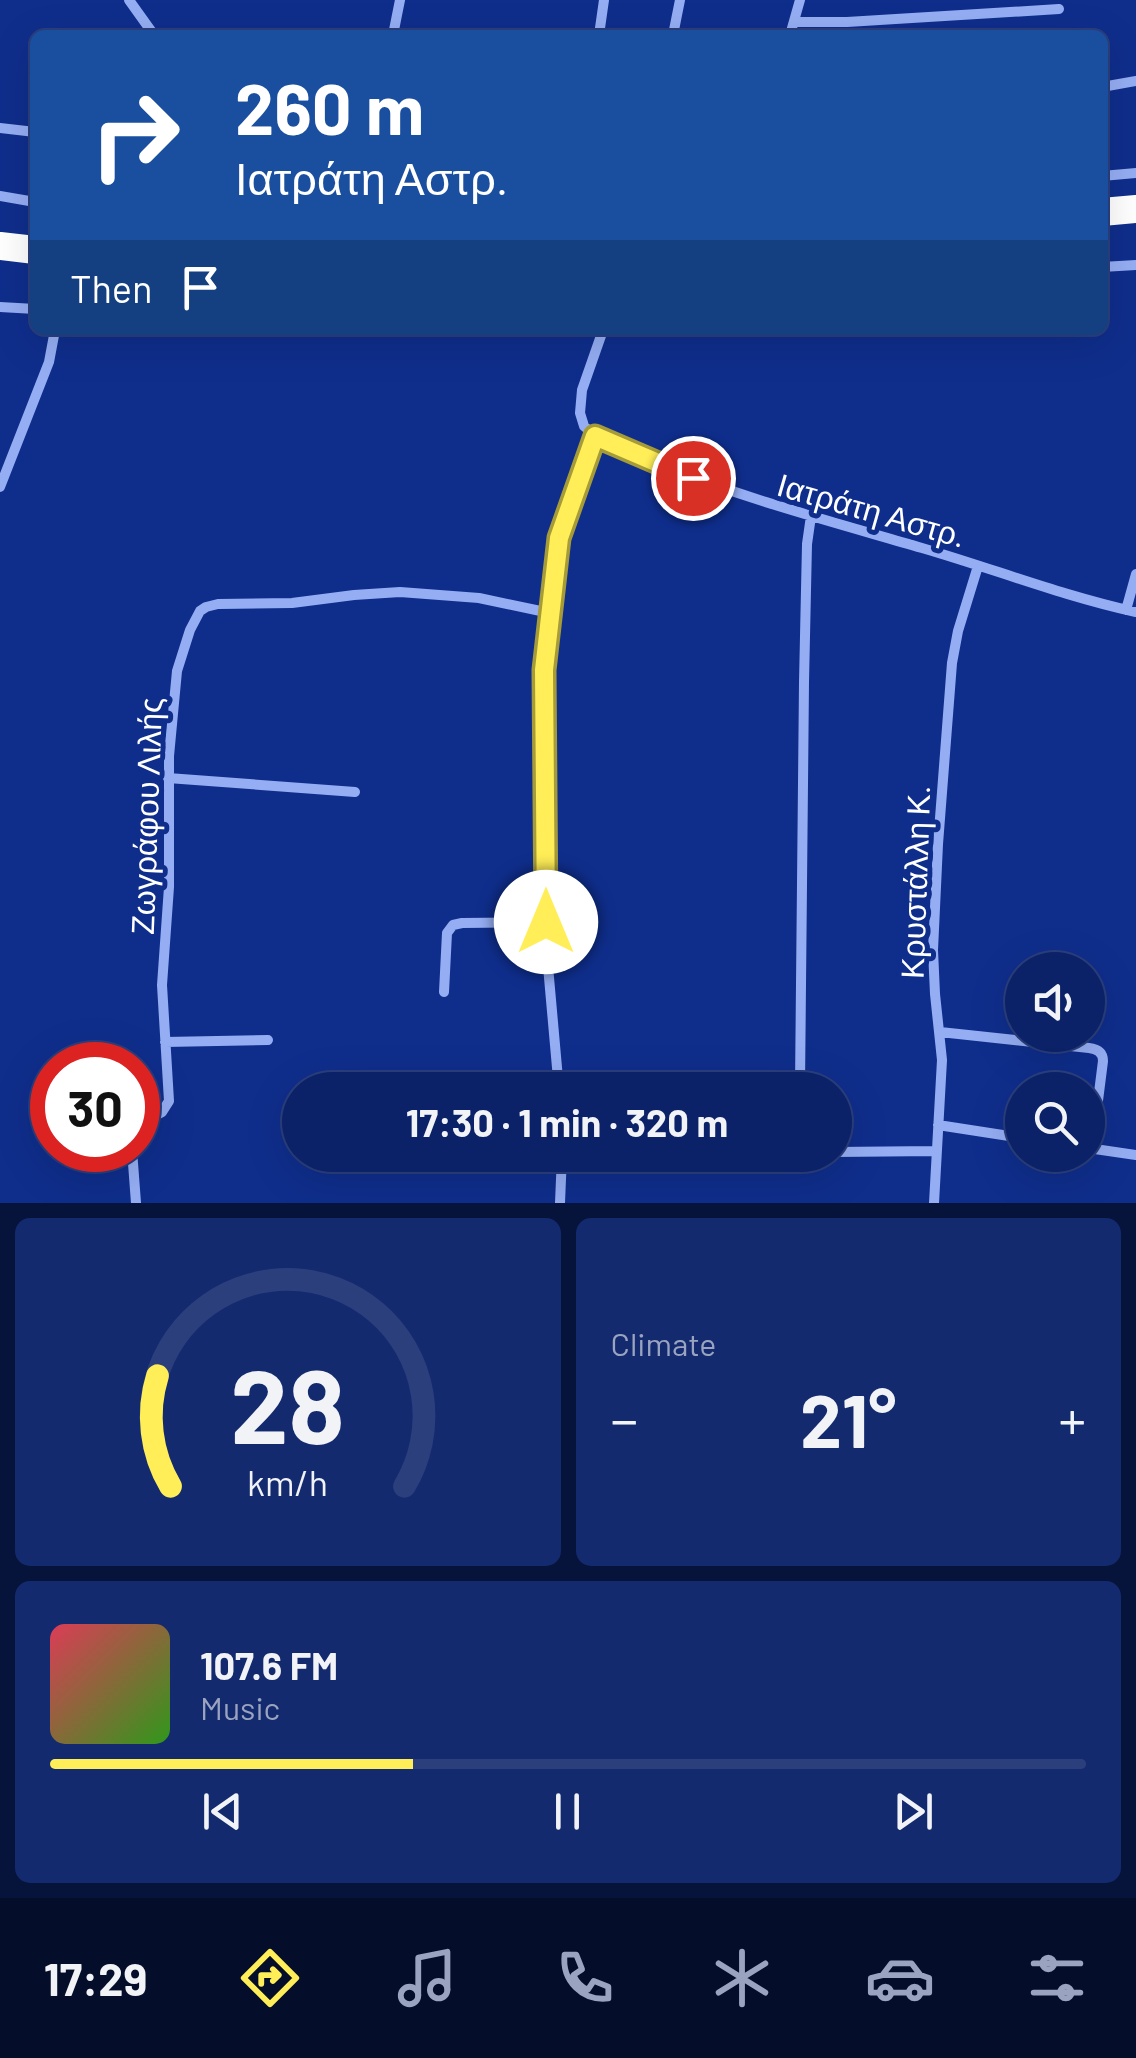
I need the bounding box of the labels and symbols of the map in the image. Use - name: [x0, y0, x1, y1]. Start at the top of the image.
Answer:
- pin: [651, 436, 736, 521]
- street label: Ιατράτη Αστρ.: [773, 464, 971, 555]
- street label: Ζωγράφου Λιλής: [122, 697, 169, 935]
- street label: Κρυστάλλη Κ.: [892, 784, 937, 980]
- position arrow: [494, 870, 598, 974]
- speed limit sign: 30: [30, 1042, 160, 1172]

